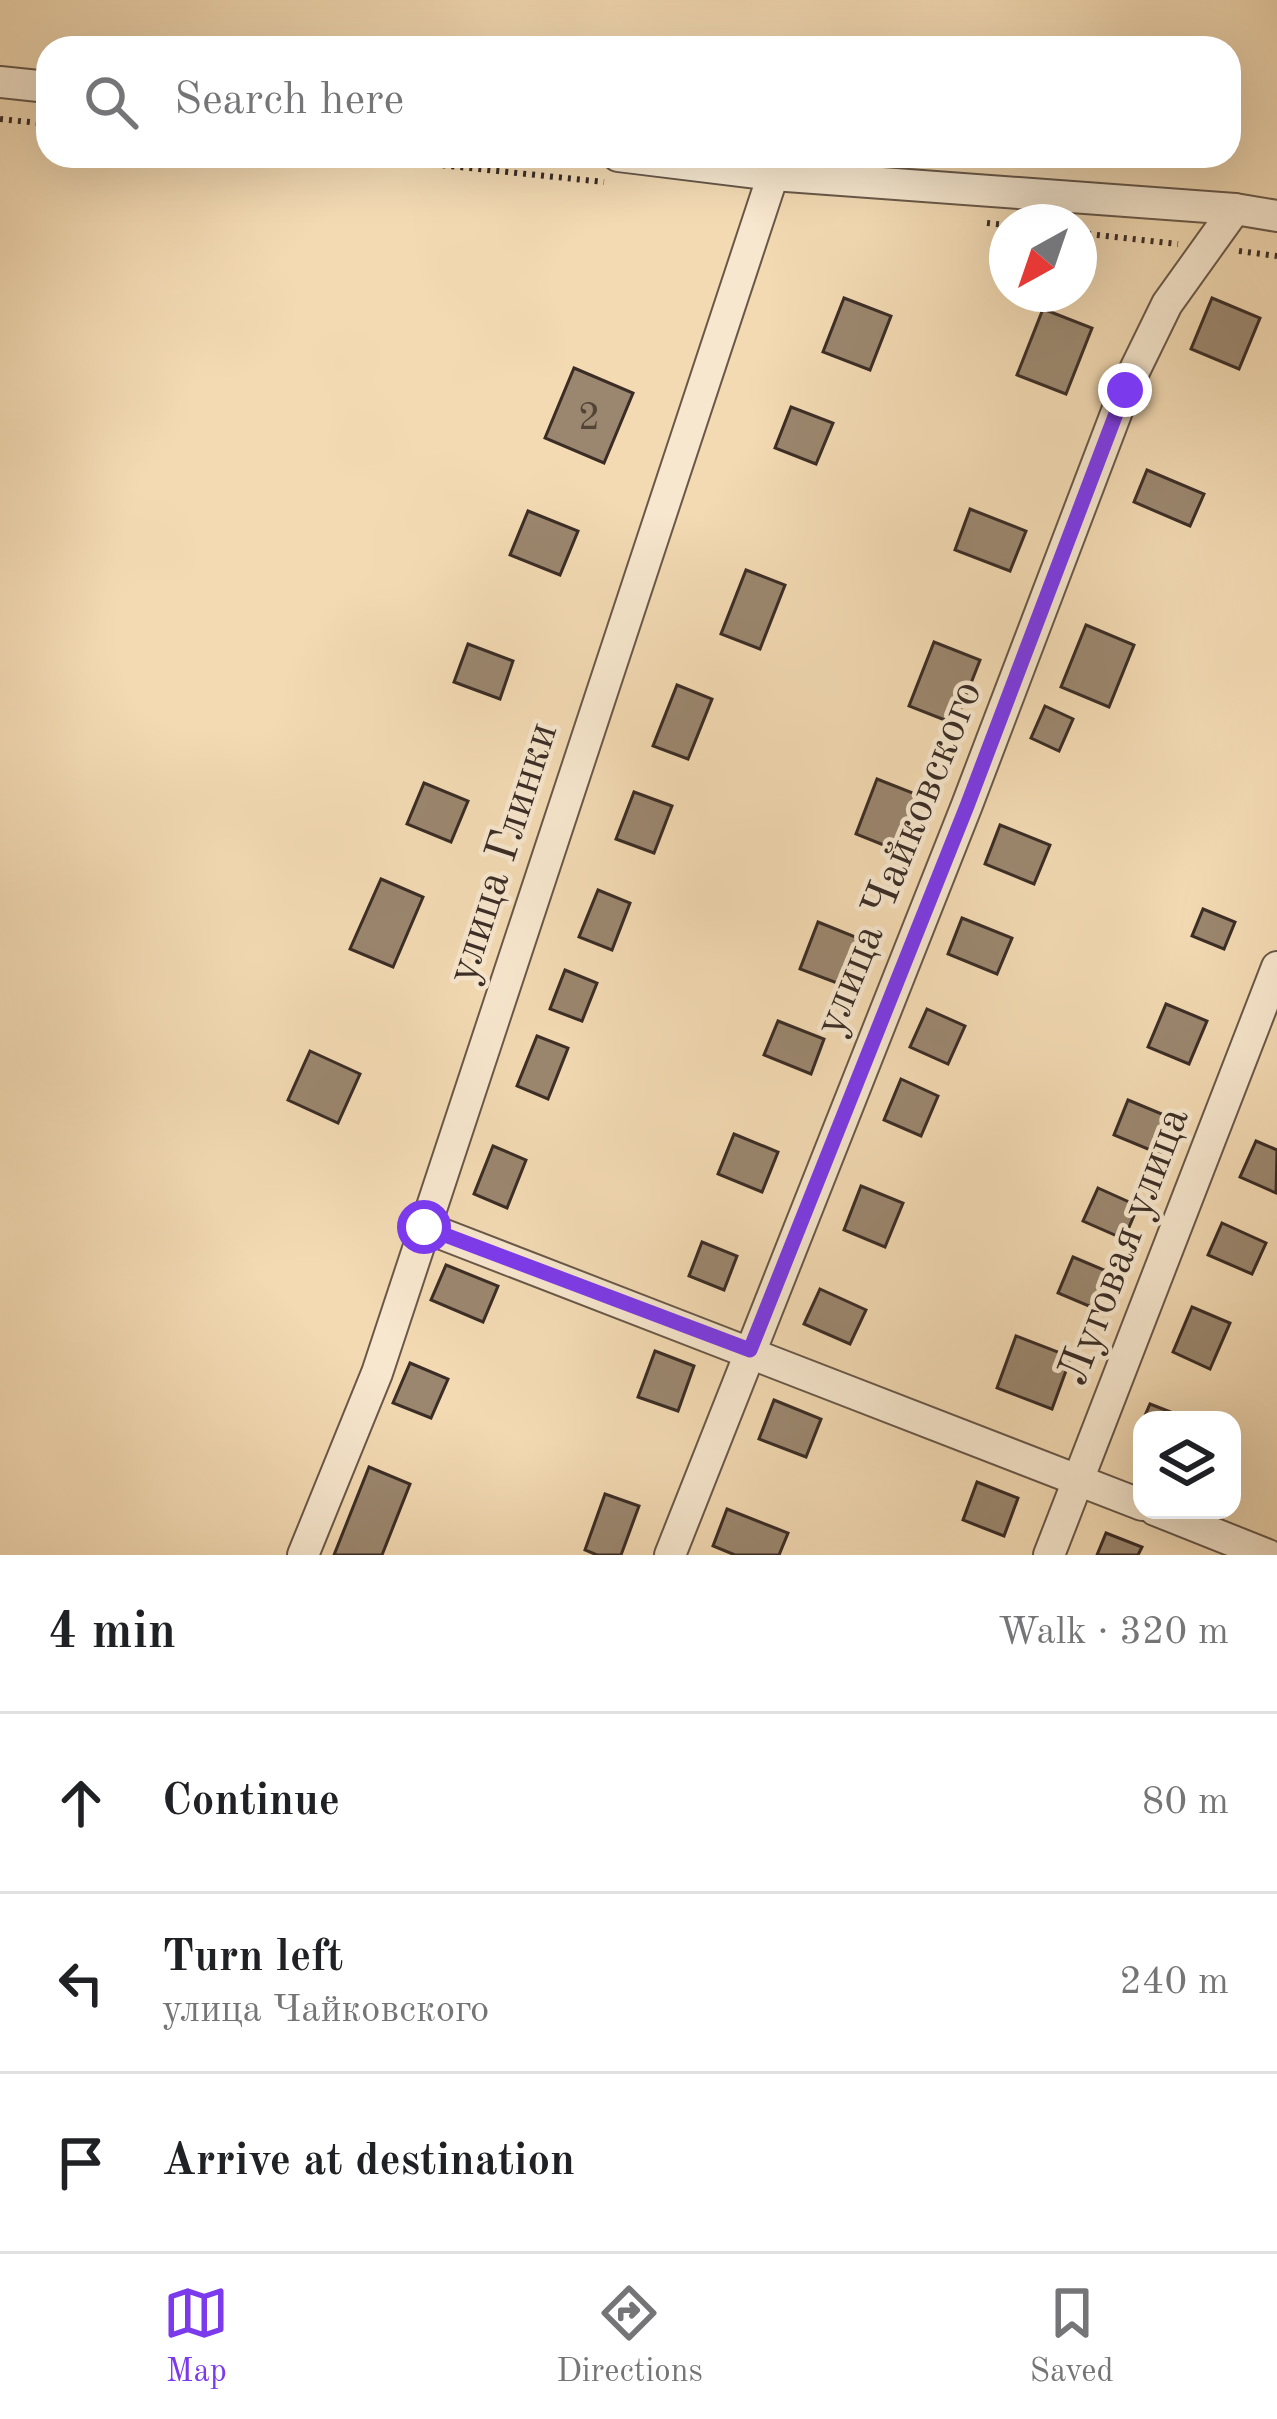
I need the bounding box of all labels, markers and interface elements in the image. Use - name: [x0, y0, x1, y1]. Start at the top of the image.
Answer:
- search box: [36, 36, 1241, 168]
- icon: search: [78, 69, 144, 135]
- text: Search here: [174, 79, 404, 124]
- north arrow: [989, 204, 1097, 312]
- route end: [1098, 363, 1152, 417]
- house number: 2: [578, 399, 600, 438]
- street label: улица Чайковского: [809, 675, 992, 1042]
- street label: улица Глинки: [441, 718, 568, 989]
- street label: Луговая улица: [1052, 1102, 1199, 1392]
- route start: [397, 1200, 451, 1254]
- map controls: [1133, 1411, 1241, 1519]
- button: layers: [1133, 1411, 1241, 1519]
- text: 4 min: [48, 1608, 176, 1659]
- text: Walk · 320 m: [998, 1613, 1229, 1652]
- icon: ahead: [48, 1770, 114, 1836]
- text: Continue: [162, 1780, 340, 1825]
- text: 80 m: [1142, 1783, 1229, 1822]
- text: Turn left: [162, 1936, 343, 1981]
- icon: left: [48, 1950, 114, 2016]
- text: 240 m: [1119, 1963, 1229, 2002]
- text: улица Чайковского: [162, 1991, 489, 2030]
- icon: arrive: [48, 2130, 114, 2196]
- text: Arrive at destination: [162, 2140, 575, 2185]
- tab: Map: [163, 2280, 229, 2393]
- tab: Directions: [556, 2280, 703, 2393]
- tab: Saved: [1030, 2280, 1114, 2393]

